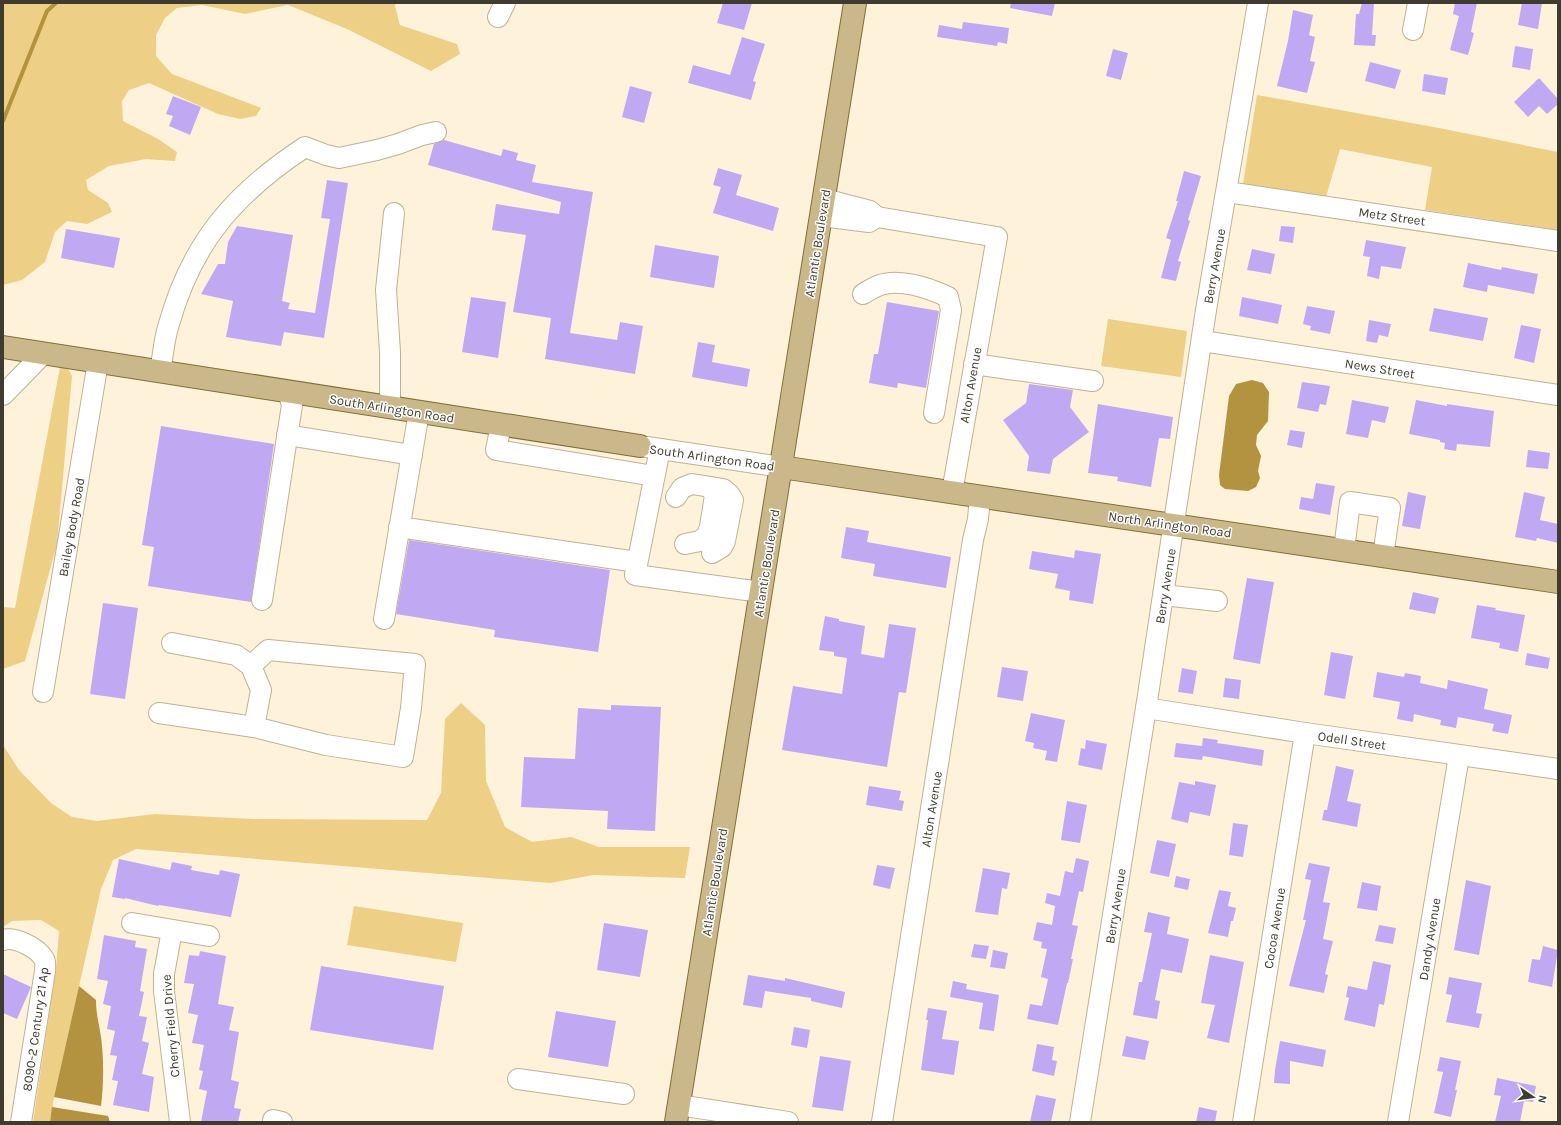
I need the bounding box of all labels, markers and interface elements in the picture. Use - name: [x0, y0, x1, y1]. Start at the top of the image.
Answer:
- street label: Atlantic Boulevard: [802, 188, 833, 298]
- street label: Metz Street: [1357, 204, 1427, 229]
- street label: Berry Avenue: [1201, 227, 1229, 305]
- street label: Alton Avenue: [956, 346, 985, 424]
- street label: News Street: [1344, 356, 1416, 381]
- street label: South Arlington Road: [328, 391, 456, 426]
- street label: South Arlington Road: [648, 441, 776, 474]
- street label: Bailey Body Road: [55, 476, 88, 578]
- street label: Atlantic Boulevard: [751, 508, 782, 618]
- street label: North Arlington Road: [1107, 508, 1232, 541]
- street label: Berry Avenue: [1152, 547, 1179, 625]
- street label: Odell Street: [1317, 728, 1387, 753]
- street label: Alton Avenue: [918, 770, 945, 848]
- street label: Atlantic Boulevard: [699, 827, 730, 937]
- street label: Berry Avenue: [1102, 867, 1129, 945]
- street label: Cocoa Avenue: [1261, 886, 1288, 970]
- street label: Dandy Avenue: [1416, 896, 1443, 981]
- street label: 8090-2 Century 21 Ap: [19, 966, 52, 1092]
- street label: Cherry Field Drive: [159, 974, 182, 1078]
- north arrow: [1513, 1077, 1553, 1117]
- text: N: [1535, 1094, 1549, 1104]

